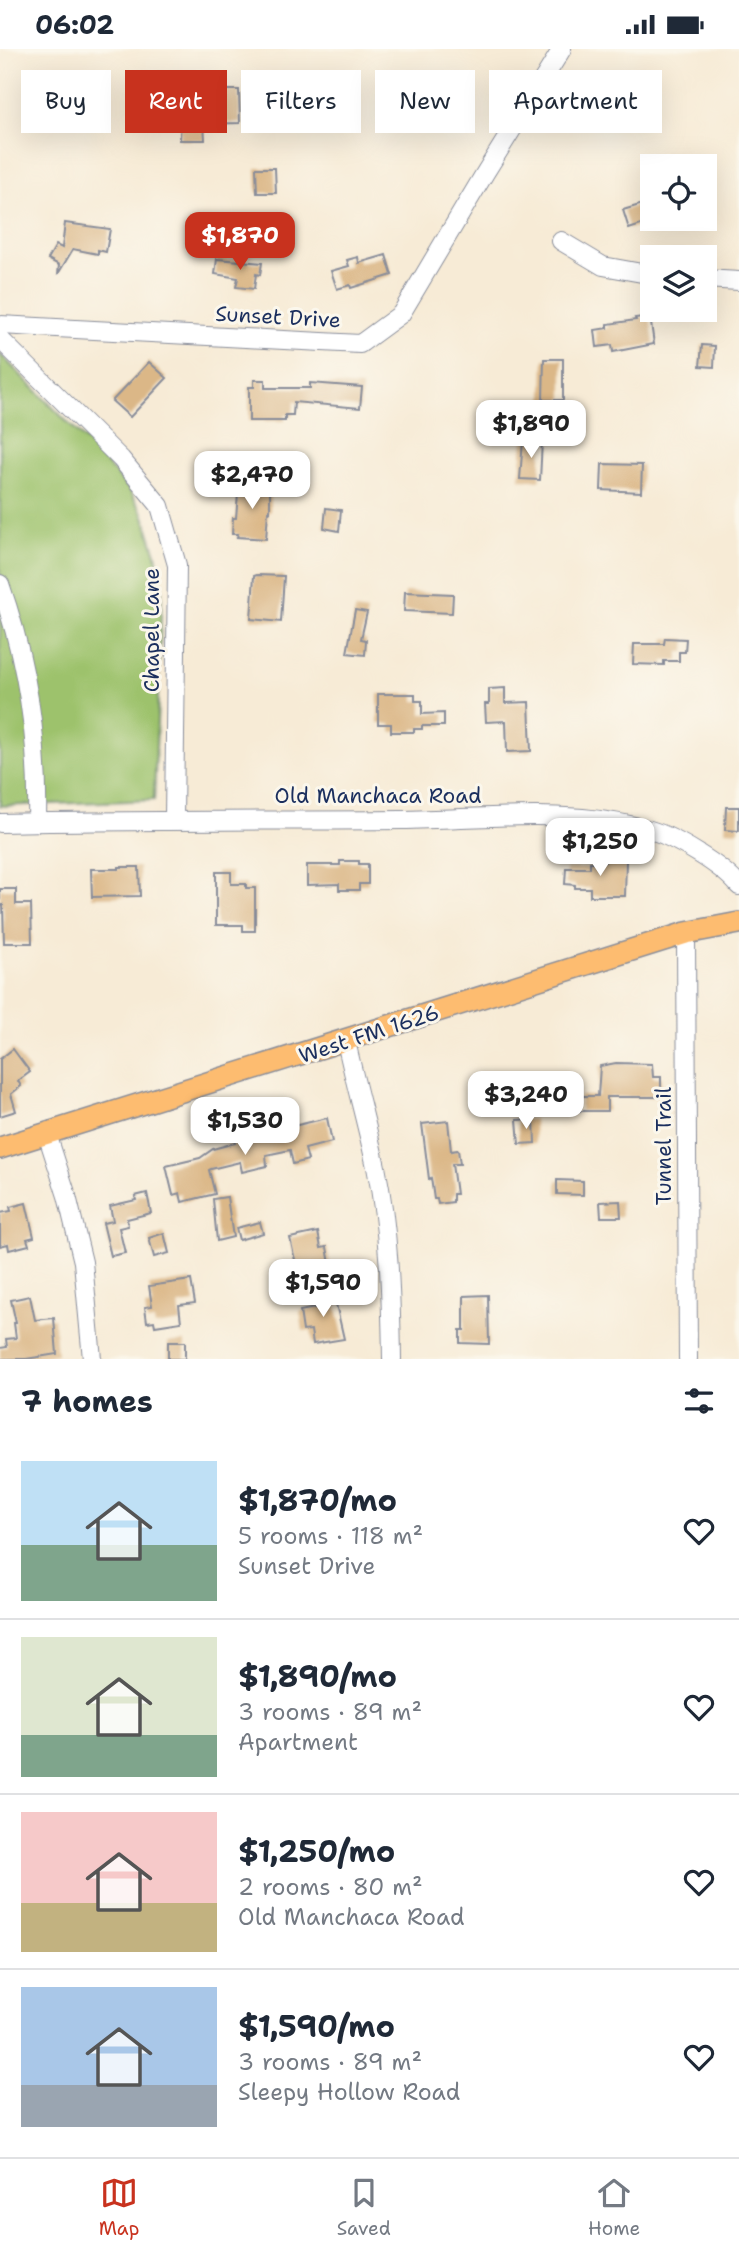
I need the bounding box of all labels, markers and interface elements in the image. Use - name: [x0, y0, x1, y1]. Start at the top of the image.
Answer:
- text: 06:02: [35, 7, 114, 42]
- chip: Buy: [21, 70, 111, 133]
- chip: Rent: [125, 70, 227, 133]
- chip: Filters: [241, 70, 361, 133]
- chip: New: [375, 70, 475, 133]
- chip: Apartment: [489, 70, 662, 133]
- map controls: [640, 154, 717, 322]
- button: locate: [640, 154, 717, 231]
- pin: $1,870: [183, 213, 297, 272]
- text: $1,870: [201, 220, 279, 250]
- button: layers: [640, 245, 717, 322]
- street label: Sunset Drive: [215, 300, 341, 334]
- pin: $1,890: [474, 401, 588, 460]
- text: $1,890: [492, 408, 570, 438]
- pin: $2,470: [195, 451, 309, 511]
- text: $2,470: [210, 459, 294, 489]
- street label: Chapel Lane: [138, 568, 166, 692]
- street label: Old Manchaca Road: [275, 782, 481, 810]
- pin: $1,250: [543, 819, 657, 878]
- text: $1,250: [562, 826, 638, 856]
- street label: West FM 1626: [295, 998, 443, 1070]
- pin: $3,240: [469, 1072, 583, 1131]
- text: $3,240: [484, 1079, 568, 1109]
- street label: Tunnel Trail: [650, 1086, 678, 1205]
- pin: $1,530: [188, 1097, 302, 1157]
- text: $1,530: [207, 1105, 283, 1135]
- pin: $1,590: [266, 1259, 380, 1319]
- text: $1,590: [285, 1267, 361, 1297]
- text: 7 homes: [21, 1381, 153, 1422]
- icon: filters: [680, 1382, 718, 1420]
- text: $1,870/mo: [238, 1480, 397, 1521]
- icon: home: [77, 1489, 161, 1573]
- icon: heart: [680, 1512, 718, 1550]
- text: 5 rooms · 118 m²: [238, 1521, 423, 1551]
- text: Sunset Drive: [238, 1551, 376, 1581]
- text: $1,890/mo: [238, 1656, 397, 1697]
- icon: home: [77, 1665, 161, 1749]
- icon: heart: [680, 1688, 718, 1726]
- text: 3 rooms · 89 m²: [238, 1697, 422, 1727]
- text: Apartment: [238, 1727, 358, 1757]
- text: $1,250/mo: [238, 1831, 395, 1872]
- icon: home: [77, 1840, 161, 1924]
- icon: heart: [680, 1863, 718, 1901]
- text: 2 rooms · 80 m²: [238, 1872, 423, 1902]
- text: Old Manchaca Road: [238, 1902, 465, 1932]
- text: $1,590/mo: [238, 2006, 395, 2047]
- icon: home: [77, 2015, 161, 2099]
- icon: heart: [680, 2038, 718, 2076]
- text: 3 rooms · 89 m²: [238, 2047, 422, 2077]
- text: Sleepy Hollow Road: [238, 2077, 460, 2107]
- tab: Map: [99, 2174, 139, 2241]
- tab: Saved: [337, 2174, 391, 2241]
- tab: Home: [588, 2174, 640, 2241]

